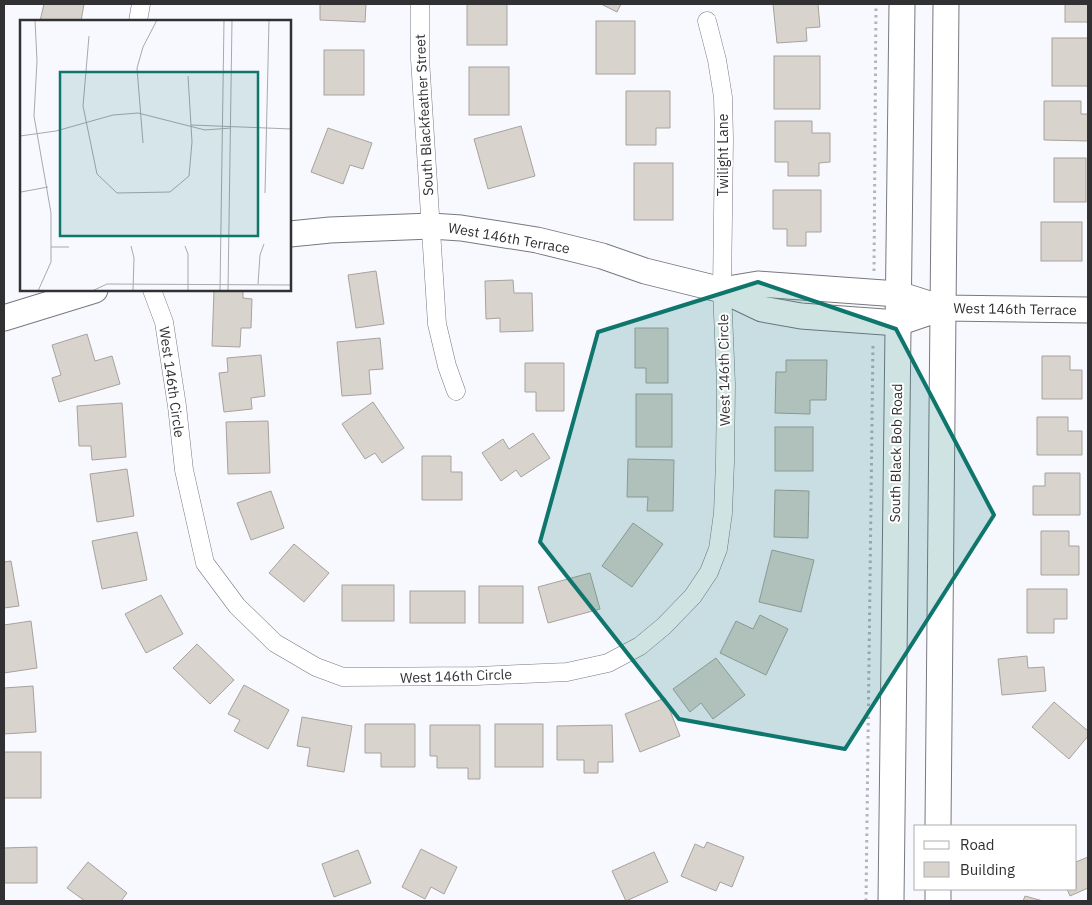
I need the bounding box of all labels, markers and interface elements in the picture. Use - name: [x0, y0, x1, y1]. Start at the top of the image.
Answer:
- inset map: [20, 20, 291, 291]
- street label: South Blackfeather Street: [411, 34, 437, 196]
- street label: Twilight Lane: [714, 113, 732, 196]
- street label: West 146th Terrace: [447, 218, 572, 258]
- street label: West 146th Terrace: [953, 299, 1077, 319]
- street label: West 146th Circle: [714, 314, 734, 426]
- street label: West 146th Circle: [155, 325, 189, 439]
- street label: South Black Bob Road: [886, 383, 906, 523]
- street label: West 146th Circle: [400, 665, 513, 687]
- legend: [914, 825, 1077, 890]
- text: Road: [960, 835, 995, 854]
- text: Building: [960, 860, 1015, 879]

